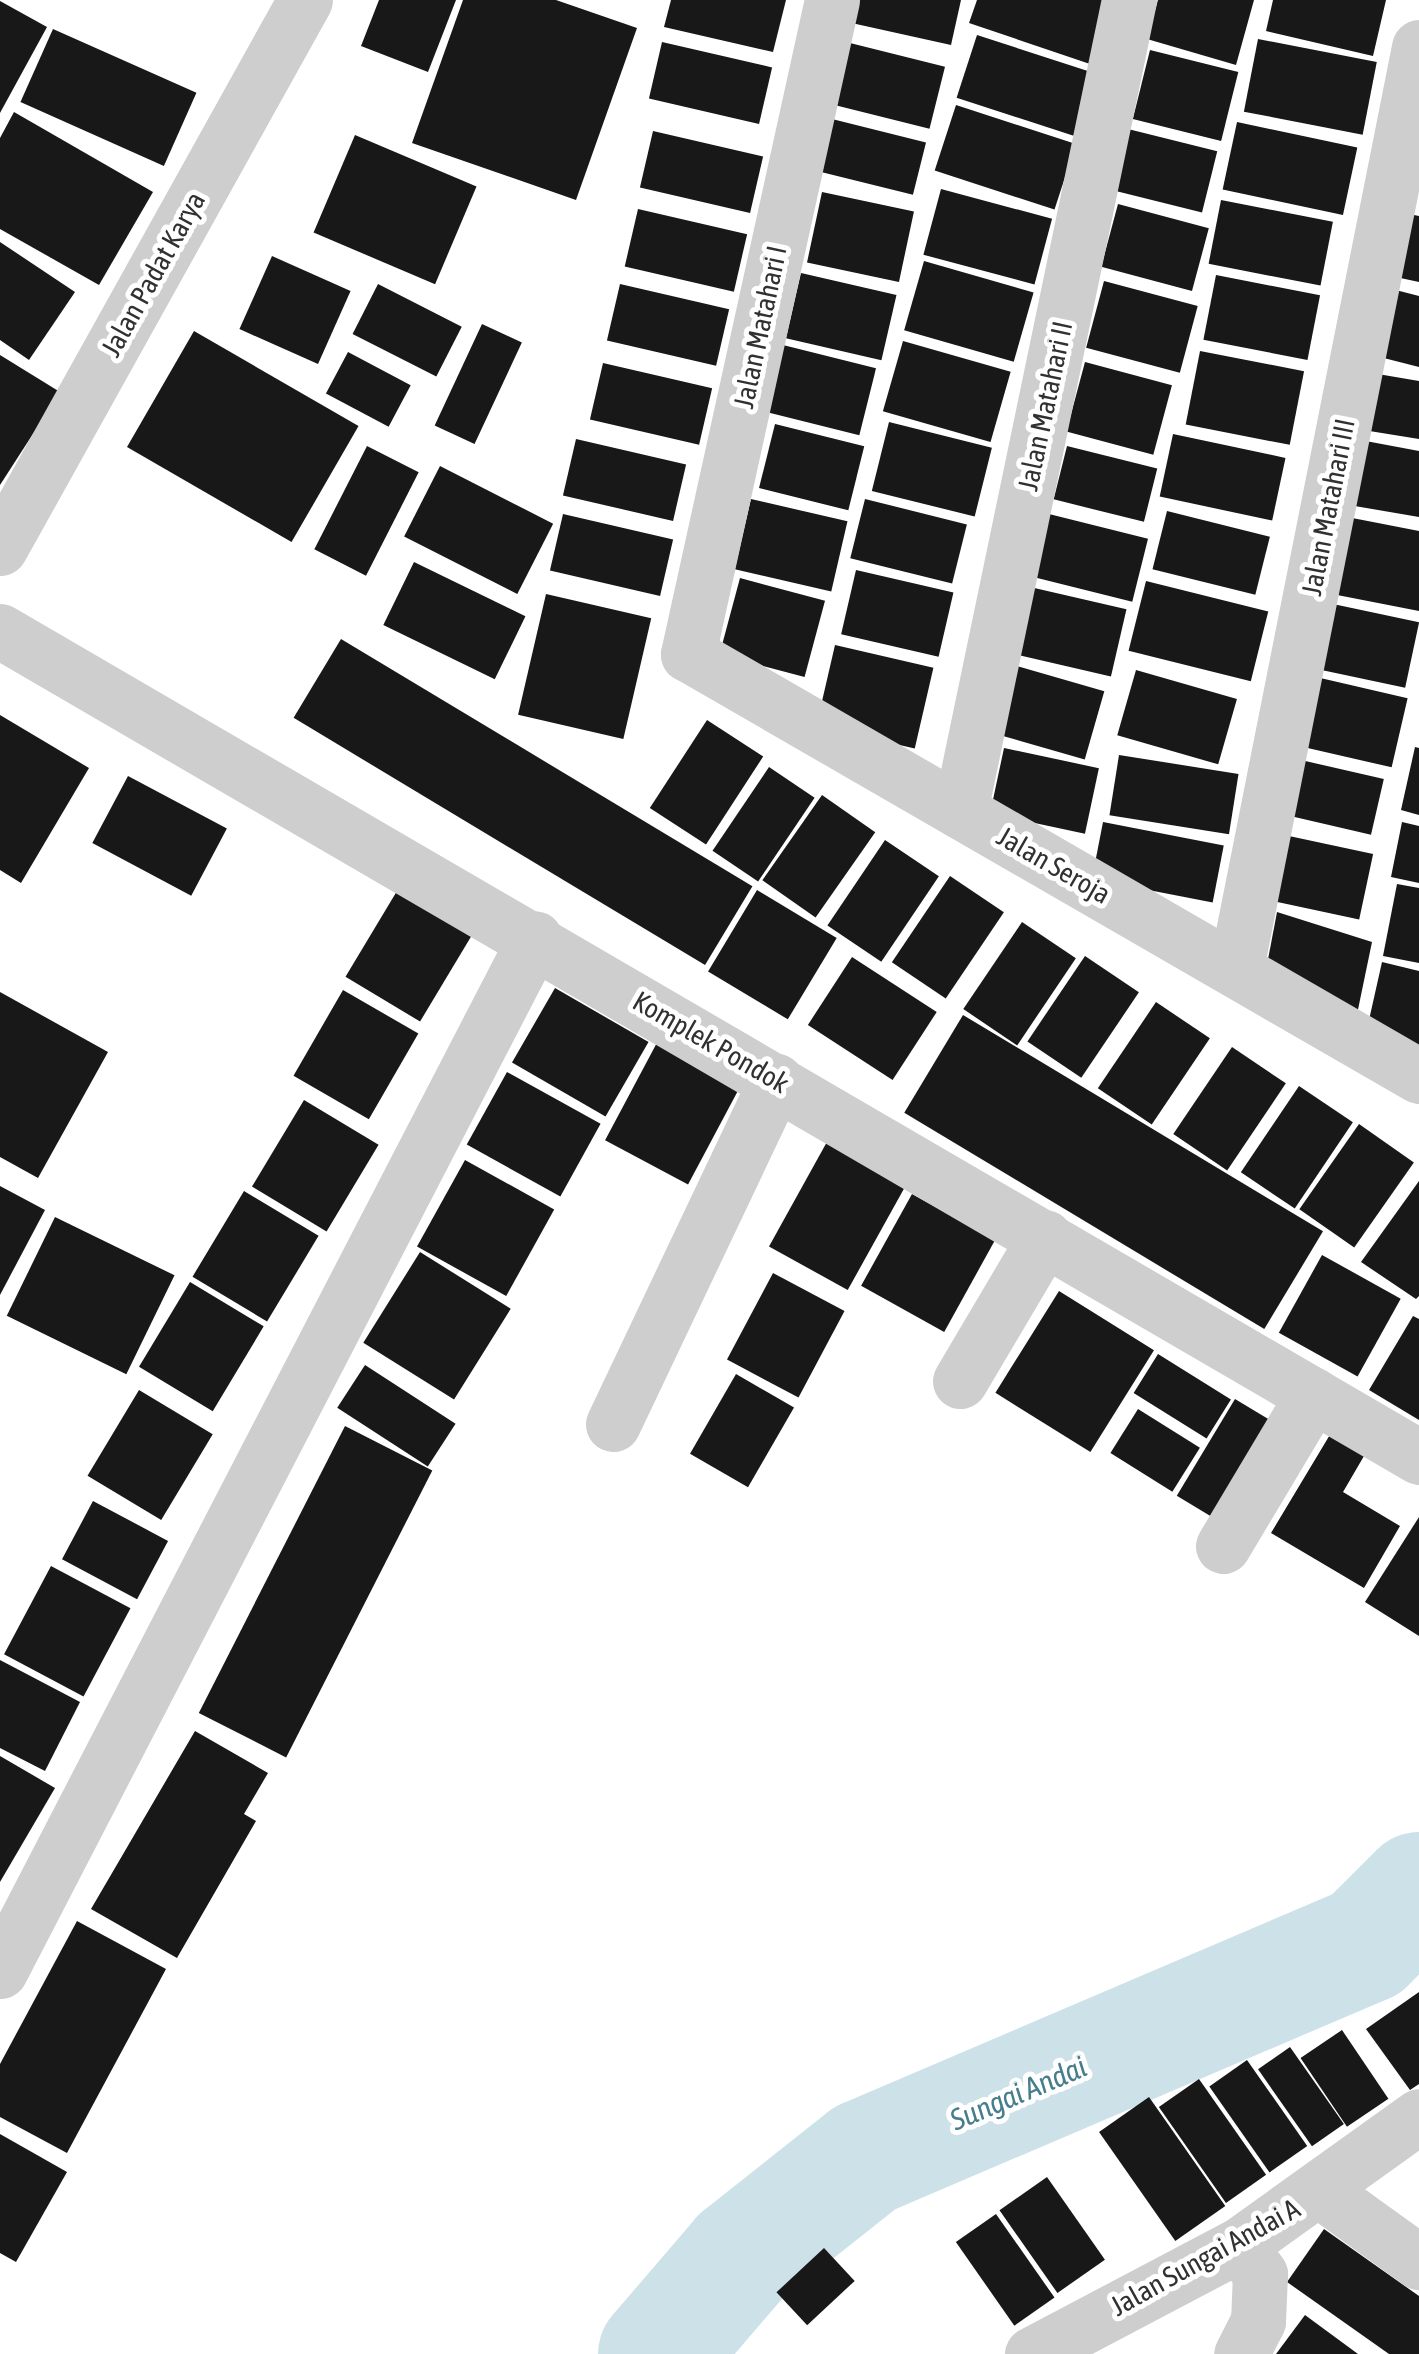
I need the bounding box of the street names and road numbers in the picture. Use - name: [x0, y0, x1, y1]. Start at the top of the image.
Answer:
- street label: Jalan Padat Karya: [94, 186, 212, 362]
- street label: Jalan Matahari I: [726, 243, 794, 411]
- street label: Jalan Matahari II: [1011, 318, 1079, 494]
- street label: Jalan Matahari III: [1294, 416, 1362, 598]
- street label: Jalan Seroja: [991, 819, 1117, 911]
- street label: Komplek Pondok: [627, 984, 795, 1100]
- street label: Jalan Sungai Andai A: [1105, 2191, 1305, 2323]

